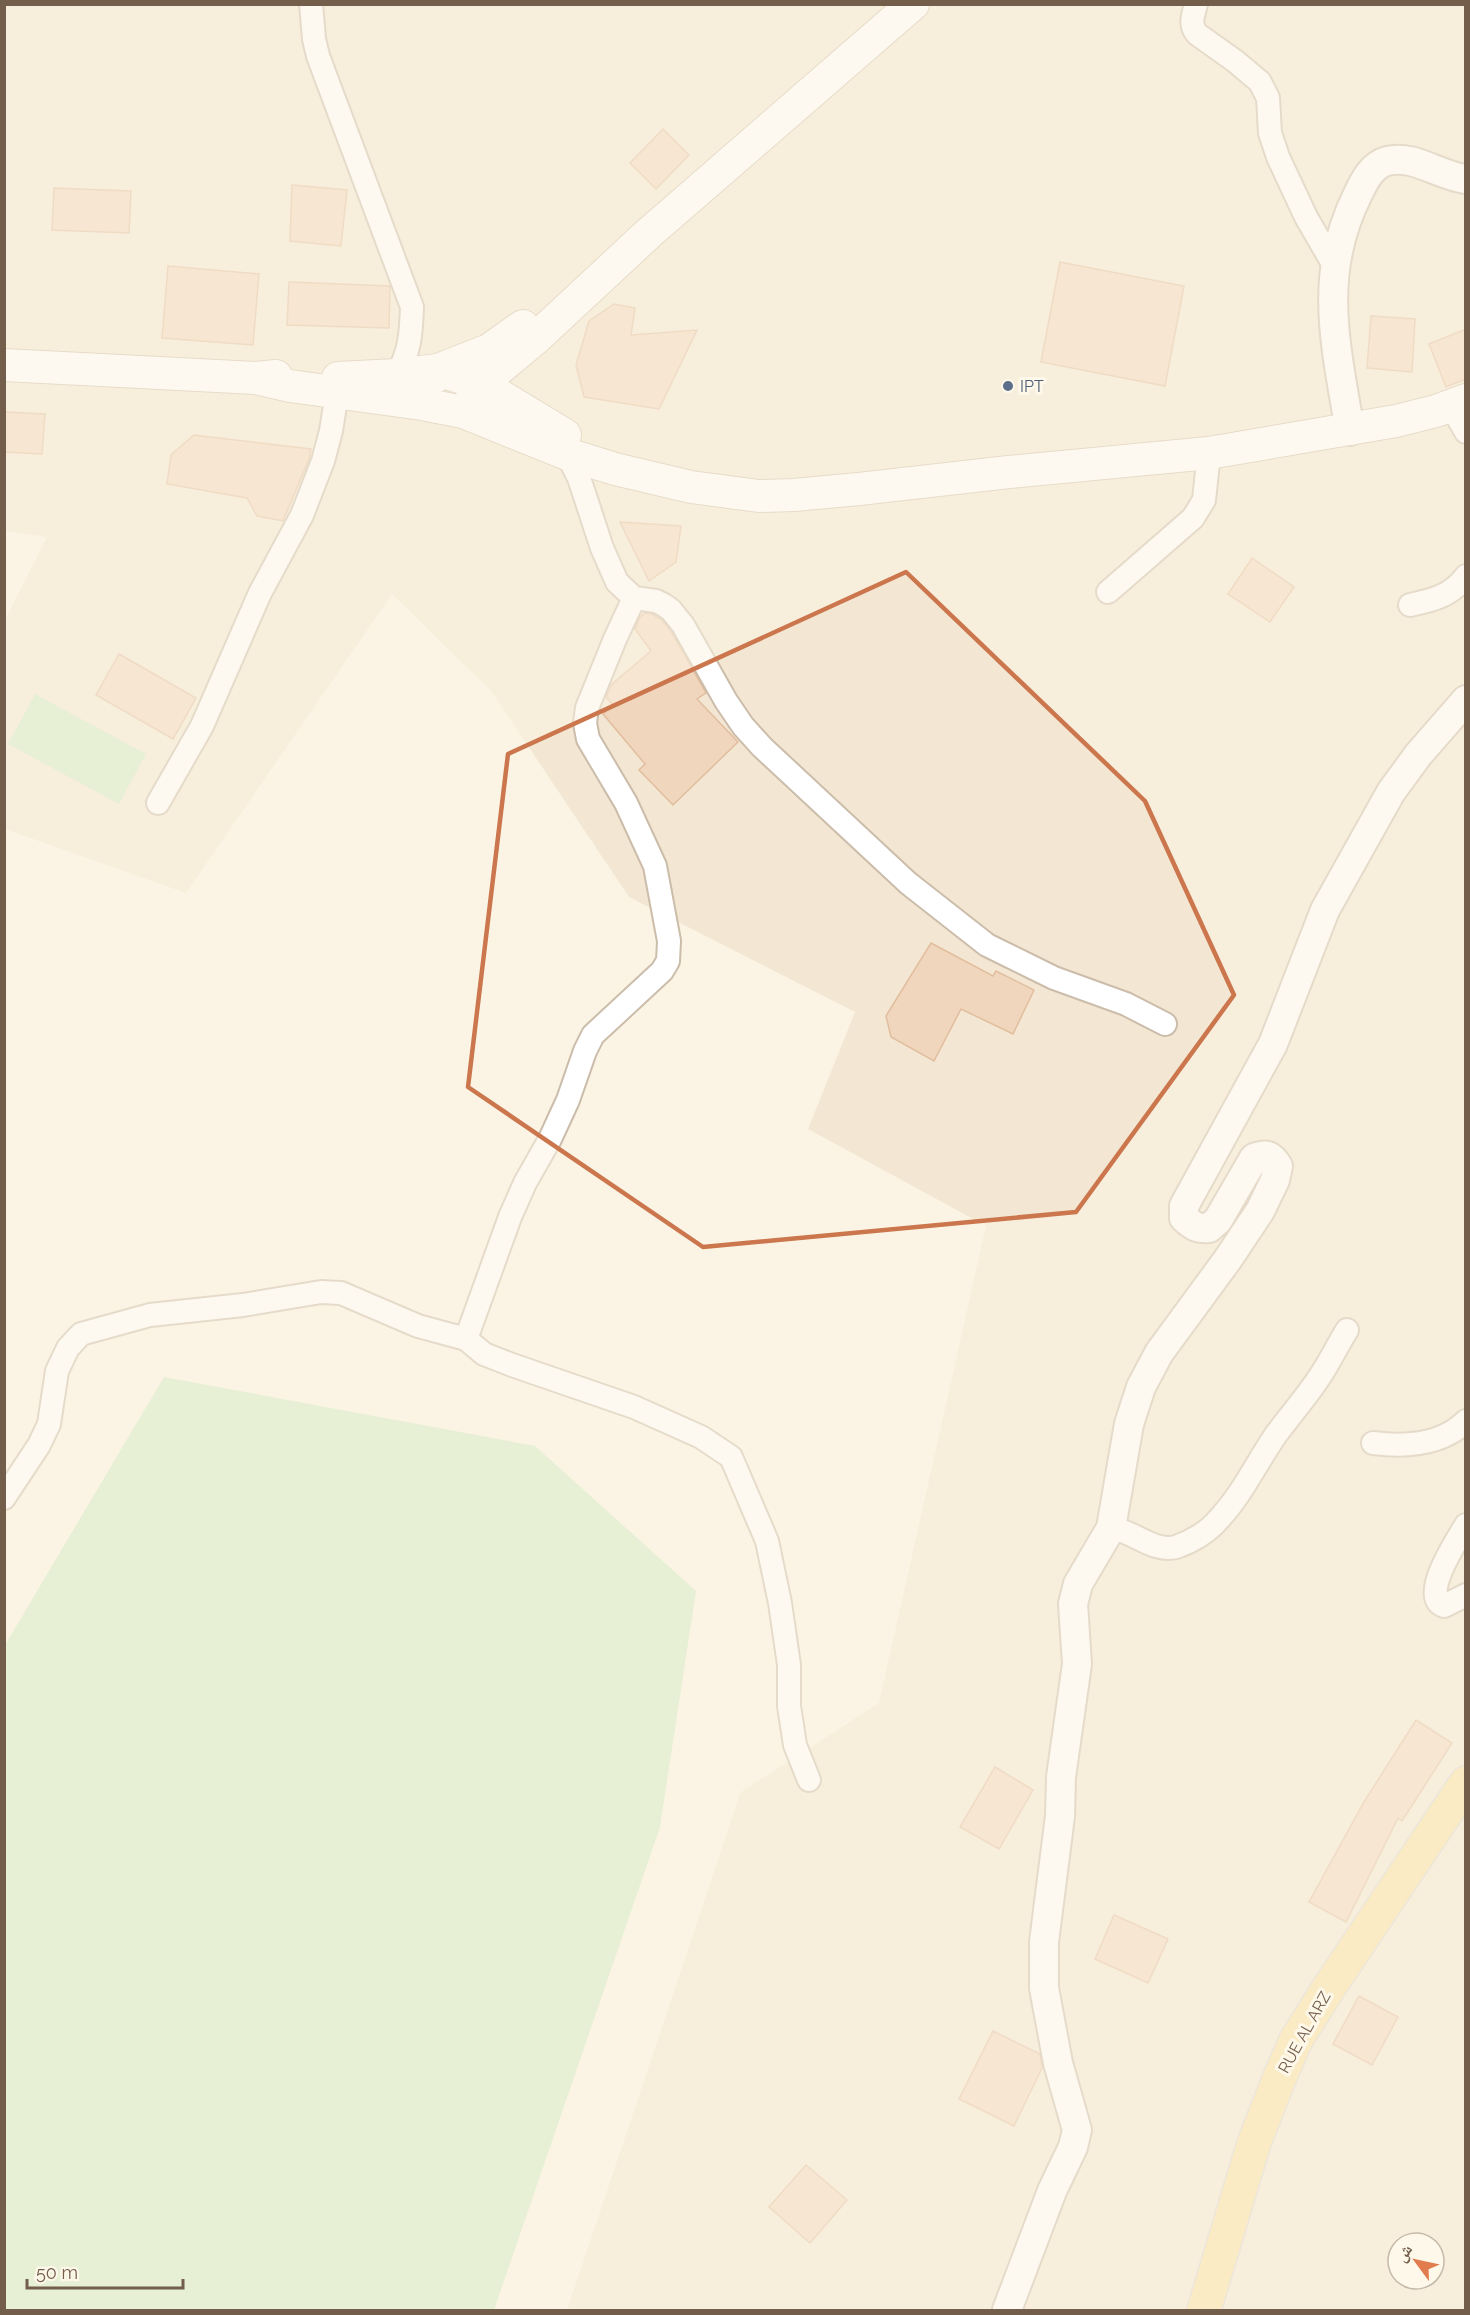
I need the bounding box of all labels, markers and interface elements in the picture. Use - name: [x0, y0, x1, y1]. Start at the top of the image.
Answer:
- place label: IPT: [1020, 377, 1044, 396]
- marker: IPT: [1001, 379, 1015, 393]
- street label: RUE AL ARZ: [1274, 1988, 1335, 2076]
- north arrow: [1386, 2231, 1446, 2291]
- text: ش: [1391, 2241, 1416, 2265]
- scale bar: [27, 2252, 183, 2290]
- text: 50 m: [36, 2262, 78, 2283]

